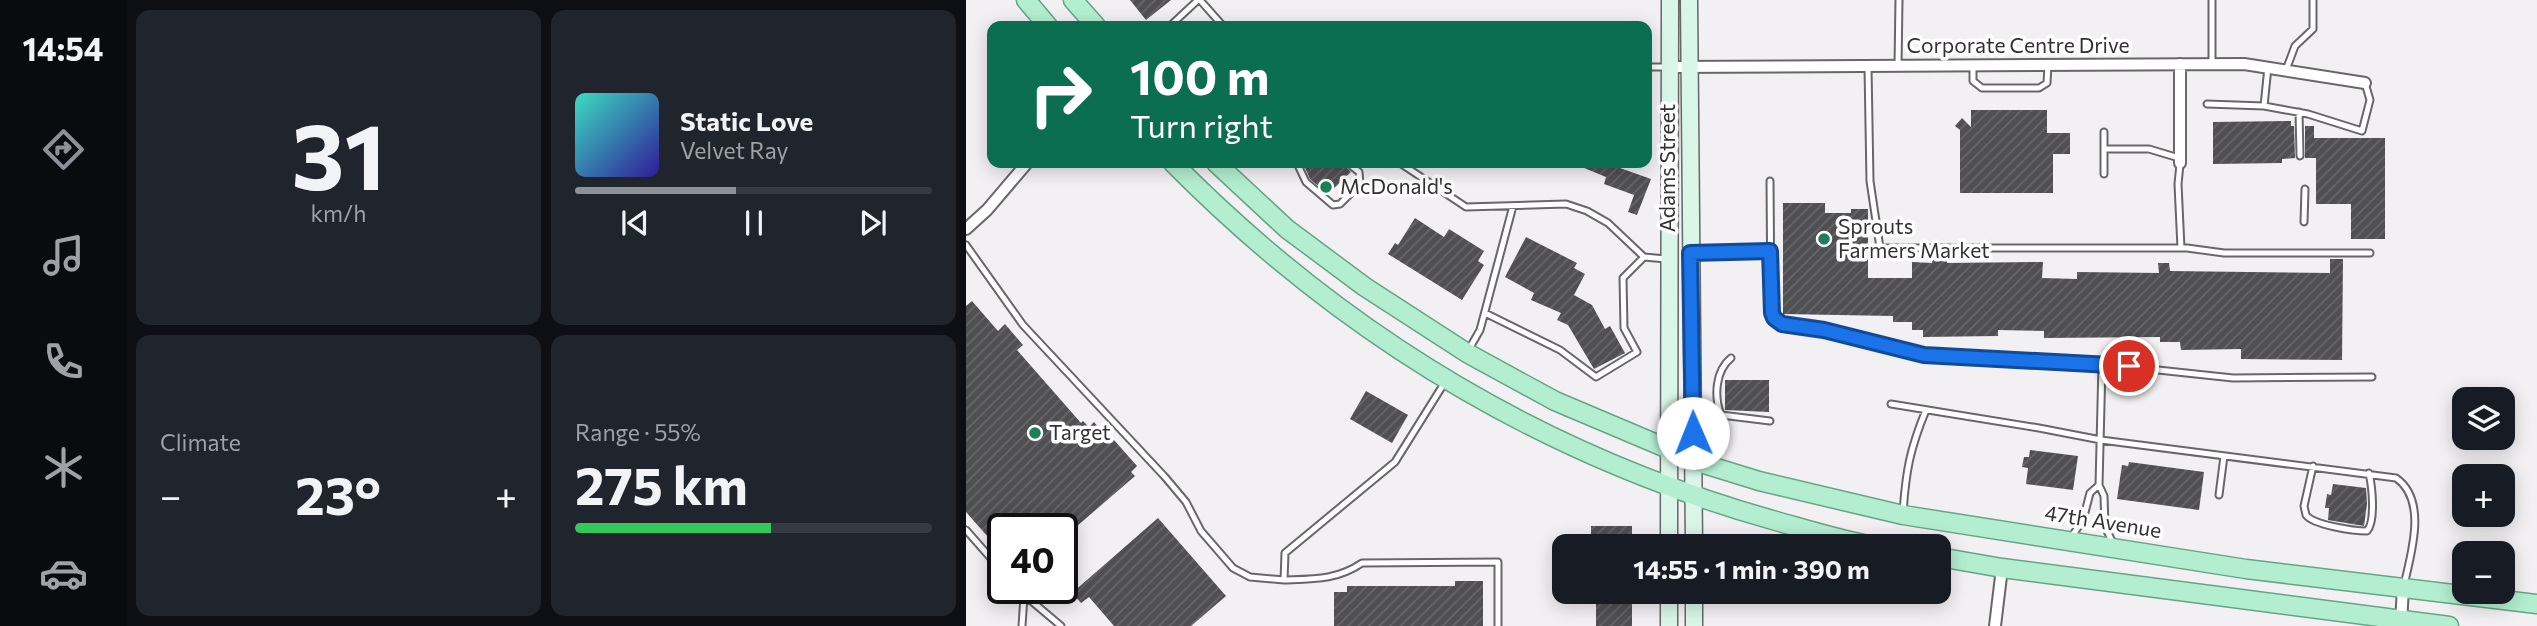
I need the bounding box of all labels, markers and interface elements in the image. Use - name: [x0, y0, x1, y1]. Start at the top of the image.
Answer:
- text: 14:54: [23, 28, 103, 68]
- street label: Corporate Centre Drive: [1907, 32, 2129, 57]
- text: 100 m: [1130, 45, 1269, 105]
- icon: right: [1015, 49, 1106, 140]
- text: 31: [291, 97, 386, 209]
- street label: Adams Street: [1654, 104, 1679, 232]
- text: Static Love: [680, 105, 813, 136]
- text: Turn right: [1130, 105, 1273, 145]
- icon: directions: [39, 125, 88, 174]
- text: Velvet Ray: [680, 136, 788, 164]
- place label: McDonald's: [1340, 173, 1453, 198]
- marker: McDonald's: [1318, 179, 1334, 195]
- text: km/h: [311, 199, 366, 227]
- icon: previous: [616, 204, 654, 242]
- icon: pause: [735, 204, 773, 242]
- icon: next: [854, 204, 892, 242]
- place label: Sprouts Farmers Market: [1838, 213, 1990, 262]
- icon: music: [39, 231, 88, 280]
- marker: Sprouts Farmers Market: [1816, 231, 1832, 247]
- pin: [2099, 336, 2159, 396]
- icon: phone: [39, 337, 88, 386]
- icon: arrive: [2110, 347, 2148, 385]
- map controls: [2452, 387, 2515, 604]
- button: layers: [2452, 387, 2515, 450]
- position arrow: [1656, 396, 1730, 470]
- text: Range · 55%: [575, 418, 701, 446]
- place label: Target: [1049, 419, 1111, 444]
- marker: Target: [1027, 425, 1043, 441]
- text: Climate: [160, 428, 241, 456]
- icon: climate: [39, 443, 88, 492]
- text: 275 km: [575, 452, 748, 516]
- text: 23°: [295, 462, 381, 526]
- button: +: [2452, 464, 2515, 527]
- text: −: [160, 471, 182, 518]
- text: +: [495, 471, 517, 518]
- street label: 47th Avenue: [2043, 499, 2163, 542]
- speed limit sign: 40: [987, 513, 1078, 604]
- button: −: [2452, 541, 2515, 604]
- icon: car: [39, 549, 88, 598]
- text: 14:55 · 1 min · 390 m: [1633, 553, 1870, 584]

